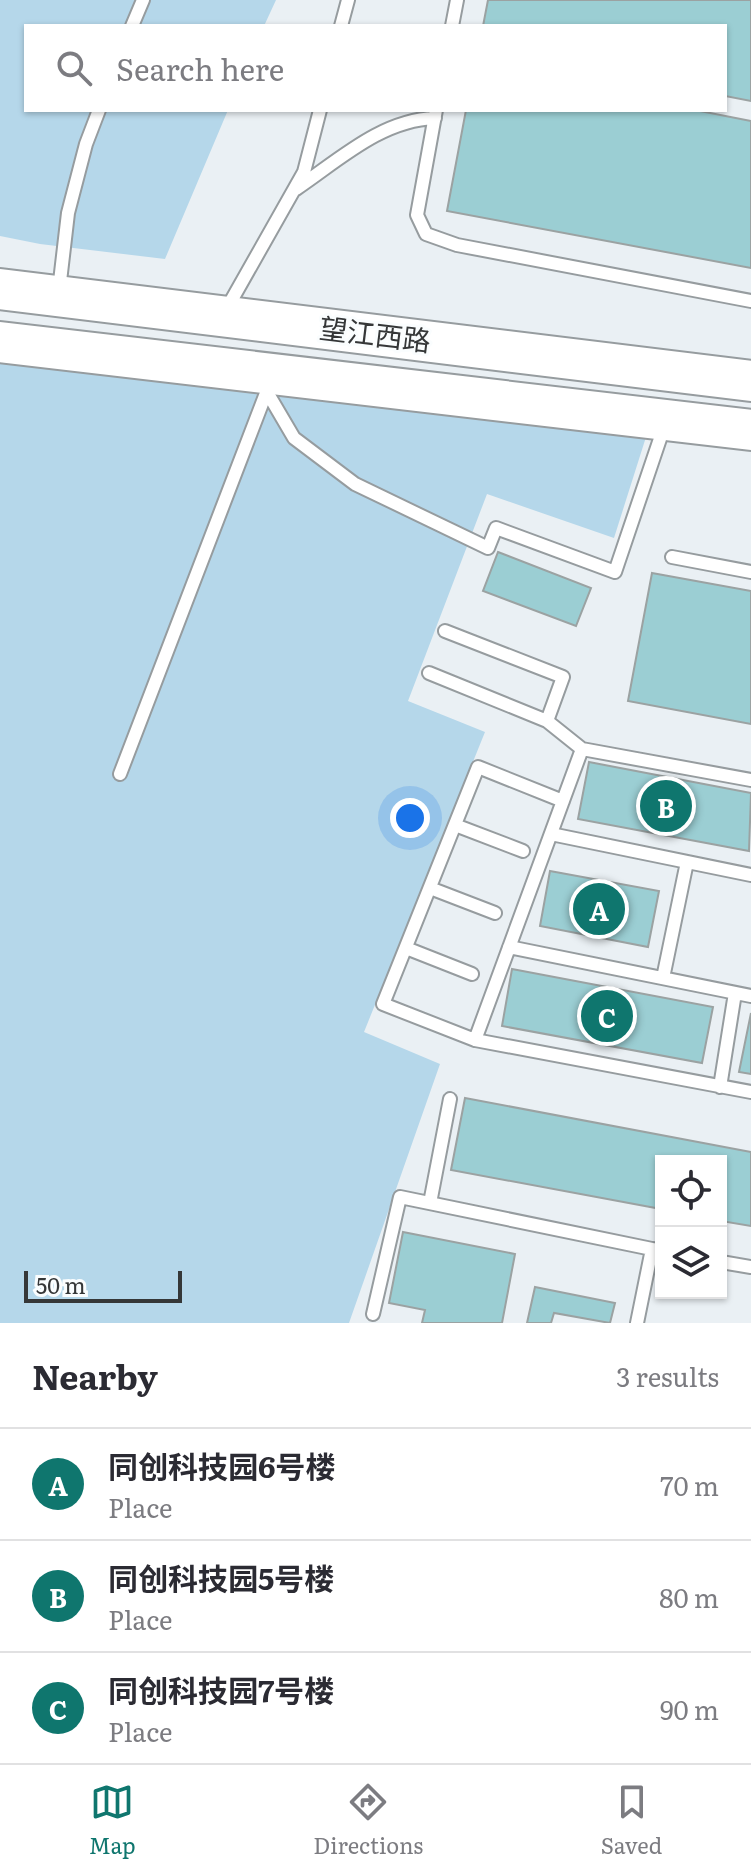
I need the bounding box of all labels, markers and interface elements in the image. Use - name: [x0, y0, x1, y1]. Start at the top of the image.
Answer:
- search box: [24, 24, 727, 112]
- icon: search: [52, 46, 96, 90]
- text: Search here: [116, 46, 284, 90]
- street label: 望江西路: [317, 305, 433, 361]
- pin: B: [640, 776, 692, 836]
- your location: [390, 798, 430, 838]
- pin: A: [573, 879, 625, 939]
- pin: C: [581, 986, 633, 1046]
- map controls: [655, 1155, 727, 1299]
- button: locate: [655, 1155, 727, 1227]
- button: layers: [655, 1227, 727, 1299]
- scale bar: [24, 1267, 182, 1303]
- text: 50 m: [36, 1268, 86, 1301]
- text: Nearby: [32, 1350, 158, 1400]
- text: 3 results: [616, 1356, 719, 1395]
- text: 同创科技园6号楼: [108, 1443, 336, 1487]
- text: A: [48, 1465, 68, 1504]
- text: 70 m: [660, 1465, 719, 1504]
- text: Place: [108, 1487, 173, 1526]
- text: 同创科技园5号楼: [108, 1555, 334, 1599]
- text: B: [49, 1577, 67, 1616]
- text: 80 m: [659, 1577, 719, 1616]
- text: Place: [108, 1599, 173, 1638]
- text: 同创科技园7号楼: [108, 1667, 334, 1711]
- text: C: [49, 1689, 67, 1728]
- text: 90 m: [660, 1689, 719, 1728]
- text: Place: [108, 1711, 173, 1750]
- tab: Map: [89, 1780, 136, 1861]
- tab: Directions: [313, 1780, 423, 1861]
- tab: Saved: [601, 1780, 662, 1861]

